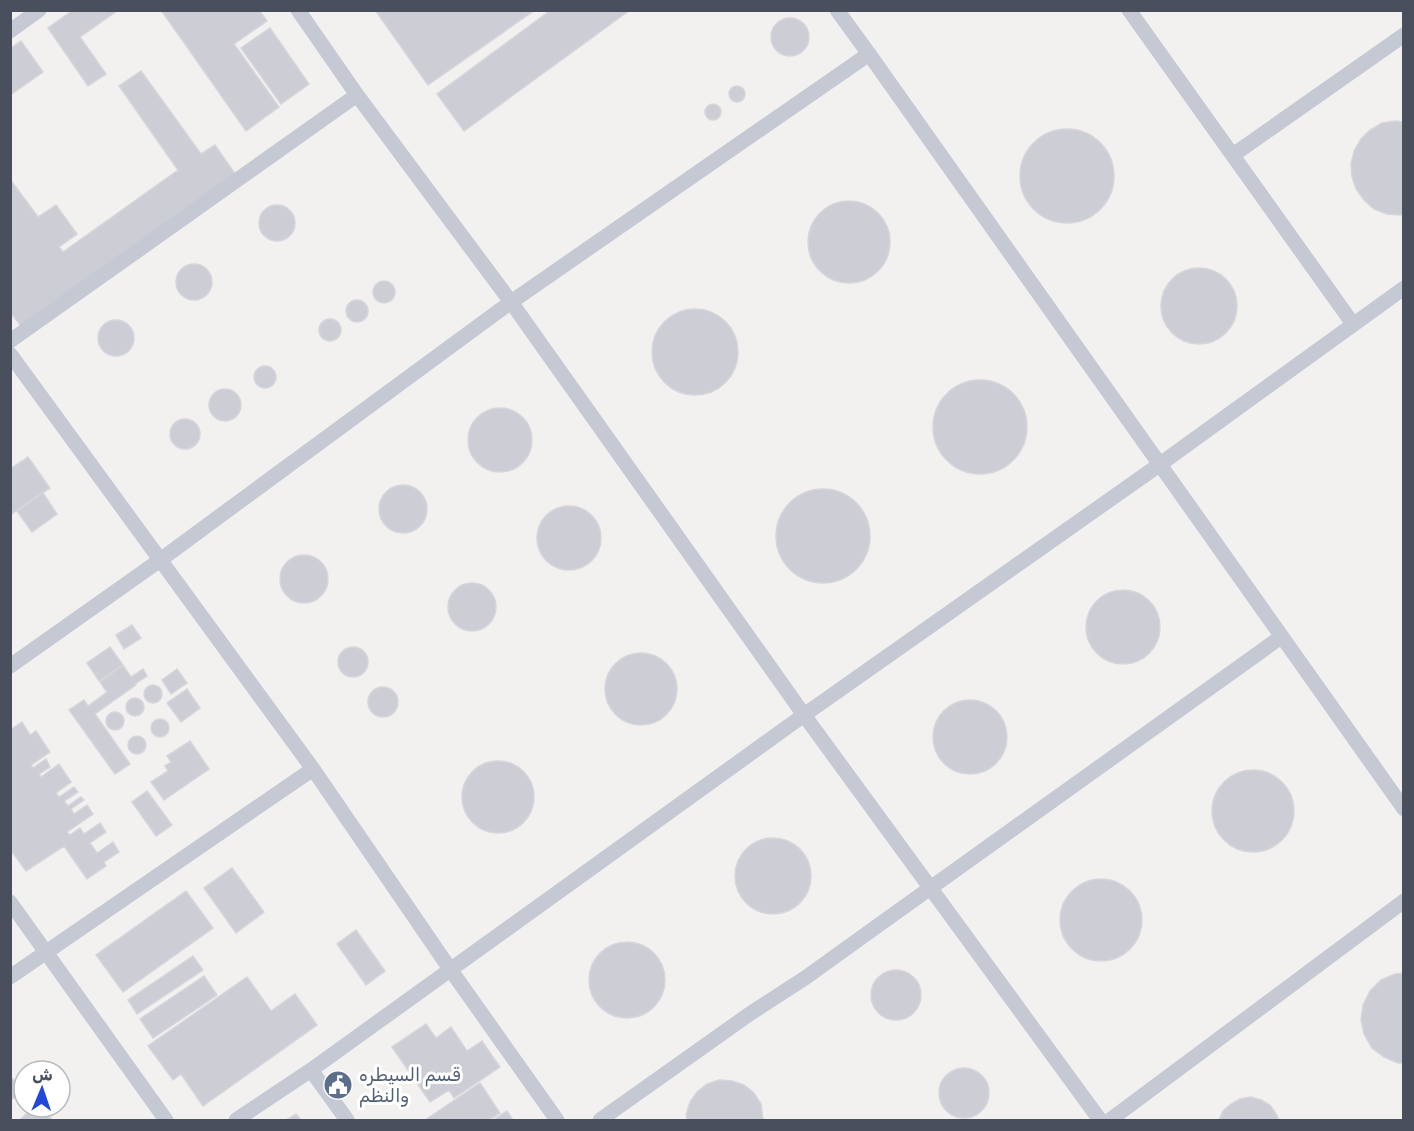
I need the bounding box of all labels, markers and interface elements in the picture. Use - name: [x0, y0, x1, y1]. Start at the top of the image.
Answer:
- north arrow: [12, 1059, 72, 1119]
- place label: قسم السيطره والنظم: [359, 1064, 461, 1108]
- text: ش: [32, 1065, 53, 1084]
- public building icon: قسم السيطره والنظم: [322, 1069, 354, 1101]

